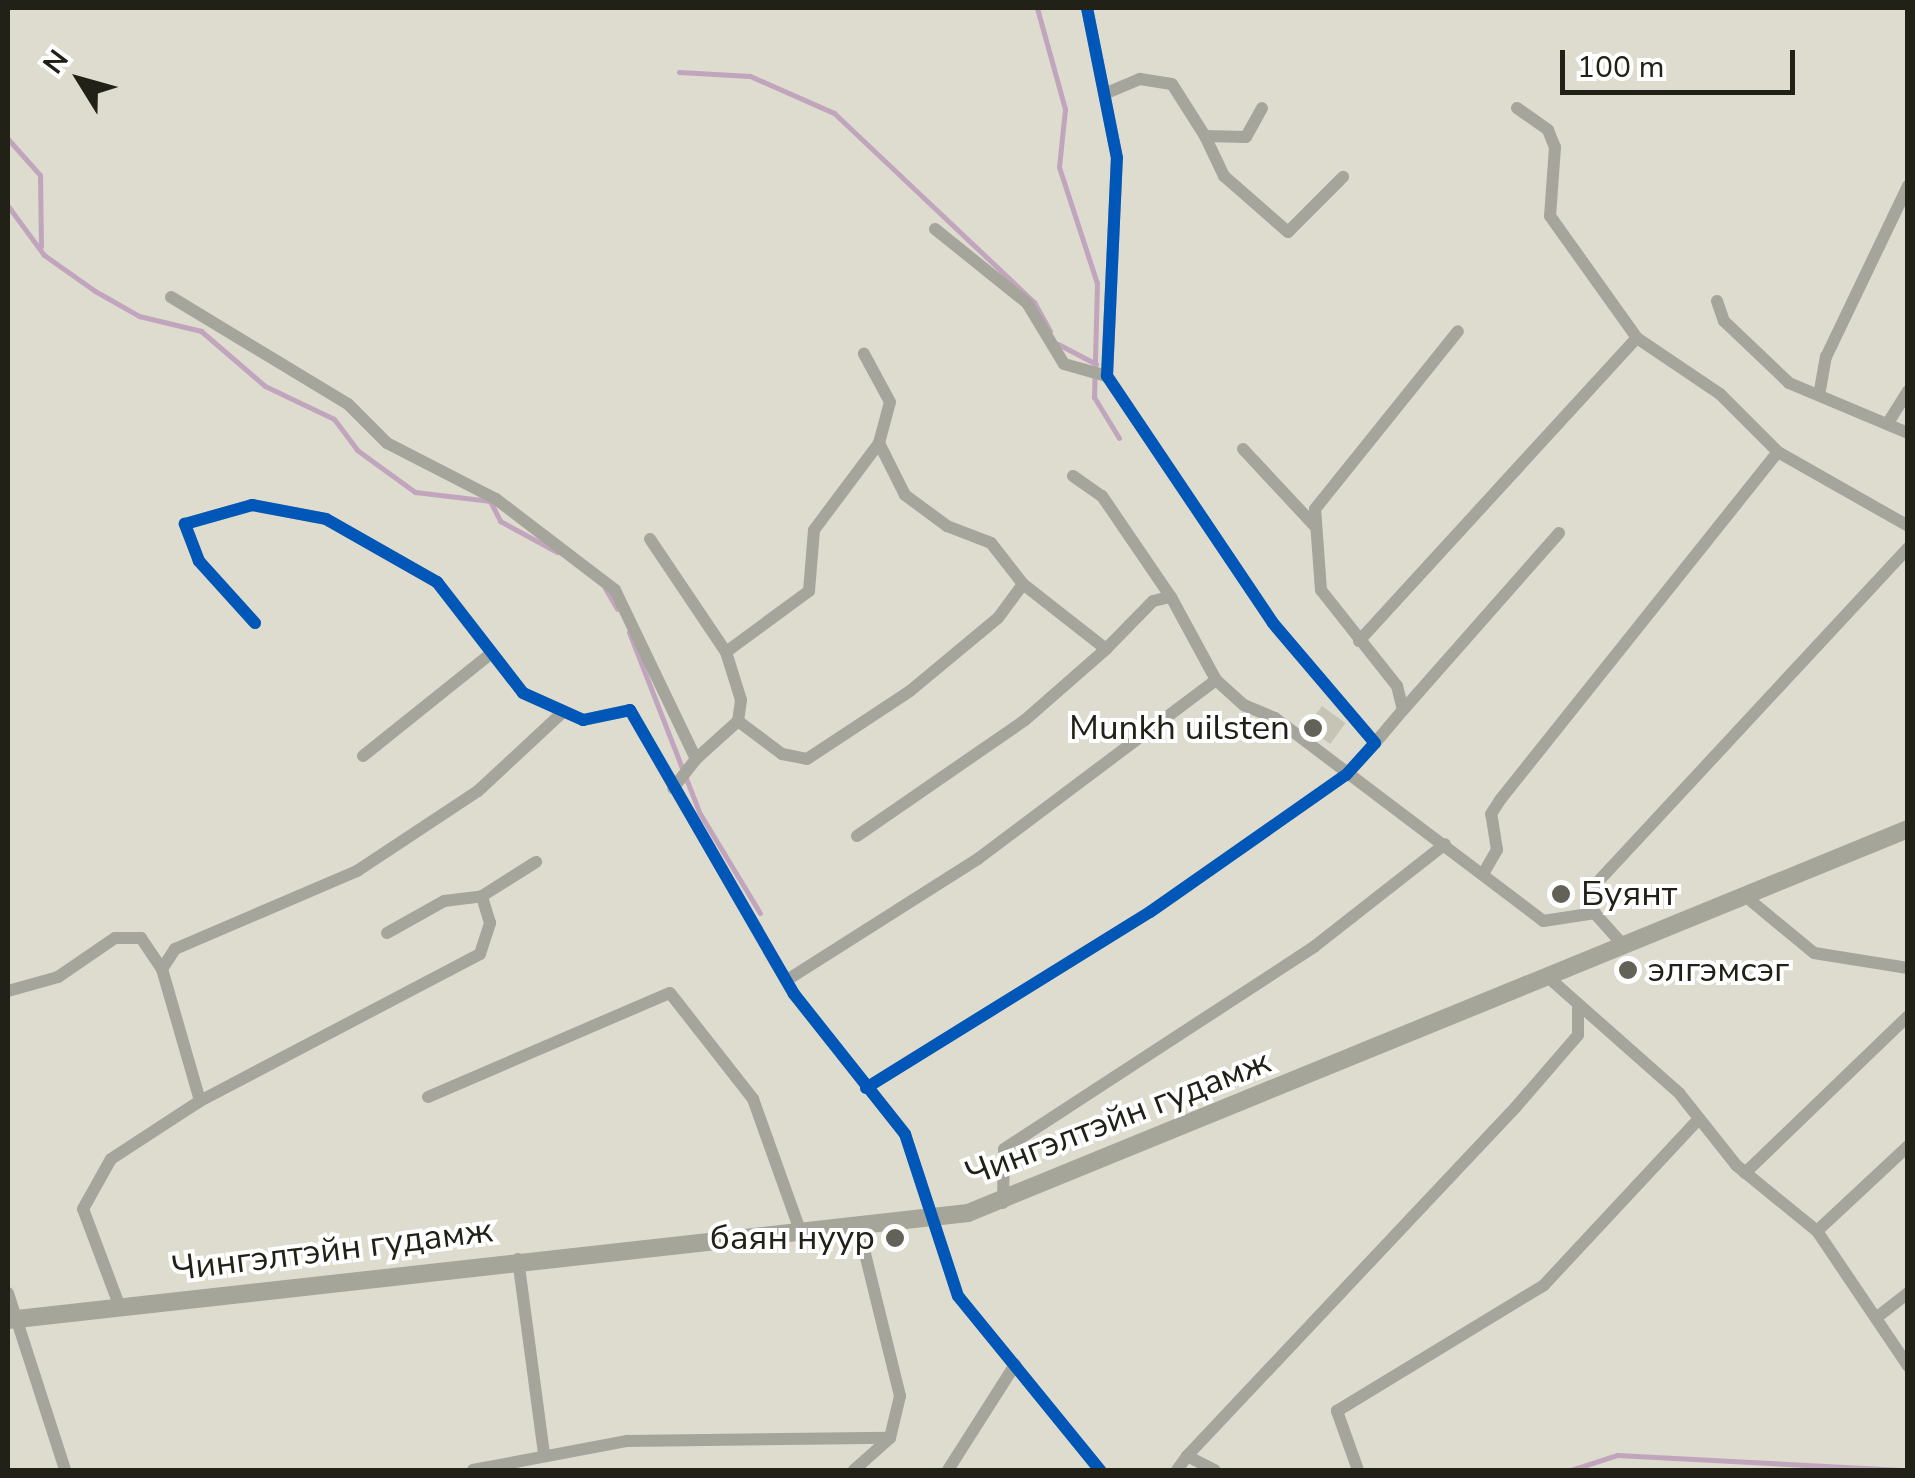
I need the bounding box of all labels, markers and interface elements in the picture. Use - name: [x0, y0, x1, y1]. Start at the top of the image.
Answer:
- north arrow: [30, 30, 130, 130]
- scale bar: [1565, 30, 1800, 92]
- text: N: [35, 42, 78, 82]
- text: 100 m: [1577, 47, 1664, 88]
- place label: Munkh uilsten: [1069, 707, 1290, 749]
- marker: Munkh uilsten: [1300, 715, 1326, 741]
- place label: Буянт: [1581, 873, 1677, 915]
- marker: Буянт: [1550, 883, 1572, 905]
- place label: элгэмсэг: [1648, 949, 1789, 991]
- marker: элгэмсэг: [1617, 959, 1639, 981]
- street label: Чингэлтэйн гудамж: [960, 1041, 1276, 1195]
- street label: Чингэлтэйн гудамж: [169, 1209, 495, 1291]
- place label: баян нуур: [710, 1217, 875, 1259]
- marker: баян нуур: [884, 1227, 906, 1249]

